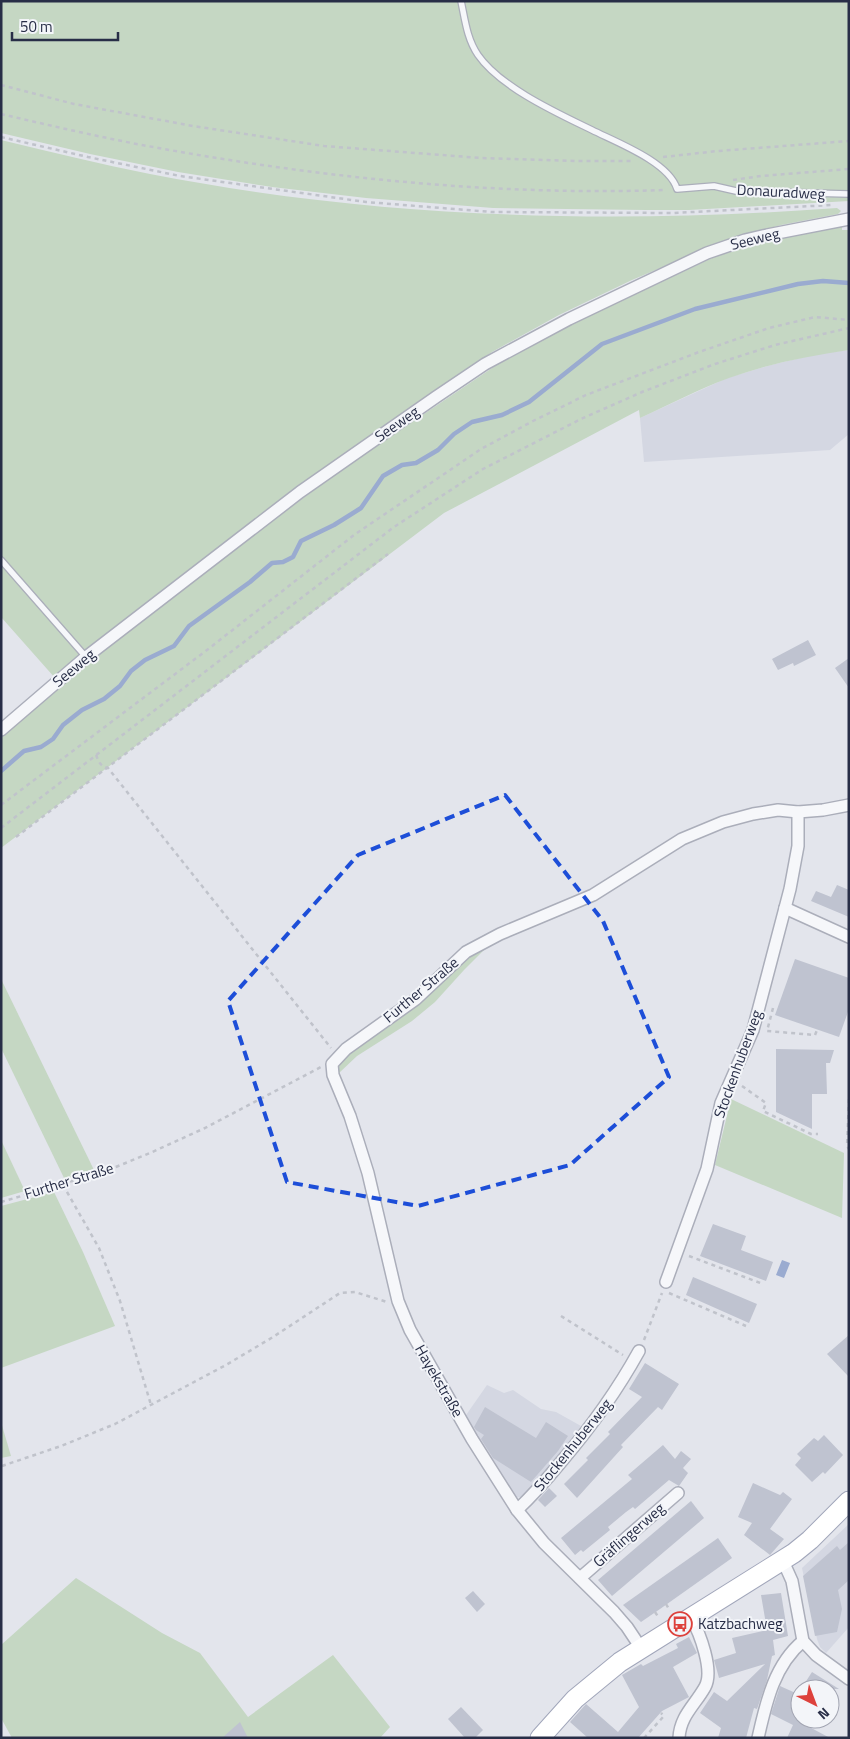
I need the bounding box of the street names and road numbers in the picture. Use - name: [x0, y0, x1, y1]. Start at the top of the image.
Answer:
- street label: Donauradweg: [736, 178, 826, 205]
- street label: Seeweg: [728, 221, 782, 256]
- street label: Seeweg: [370, 400, 424, 447]
- street label: Seeweg: [47, 643, 100, 692]
- street label: Further Straße: [378, 951, 463, 1028]
- street label: Stockenhuberweg: [707, 1006, 768, 1121]
- street label: Further Straße: [21, 1156, 116, 1205]
- street label: Hayekstraße: [409, 1340, 470, 1421]
- street label: Stockenhuberweg: [528, 1393, 617, 1496]
- street label: Gräflingerweg: [588, 1497, 670, 1572]

